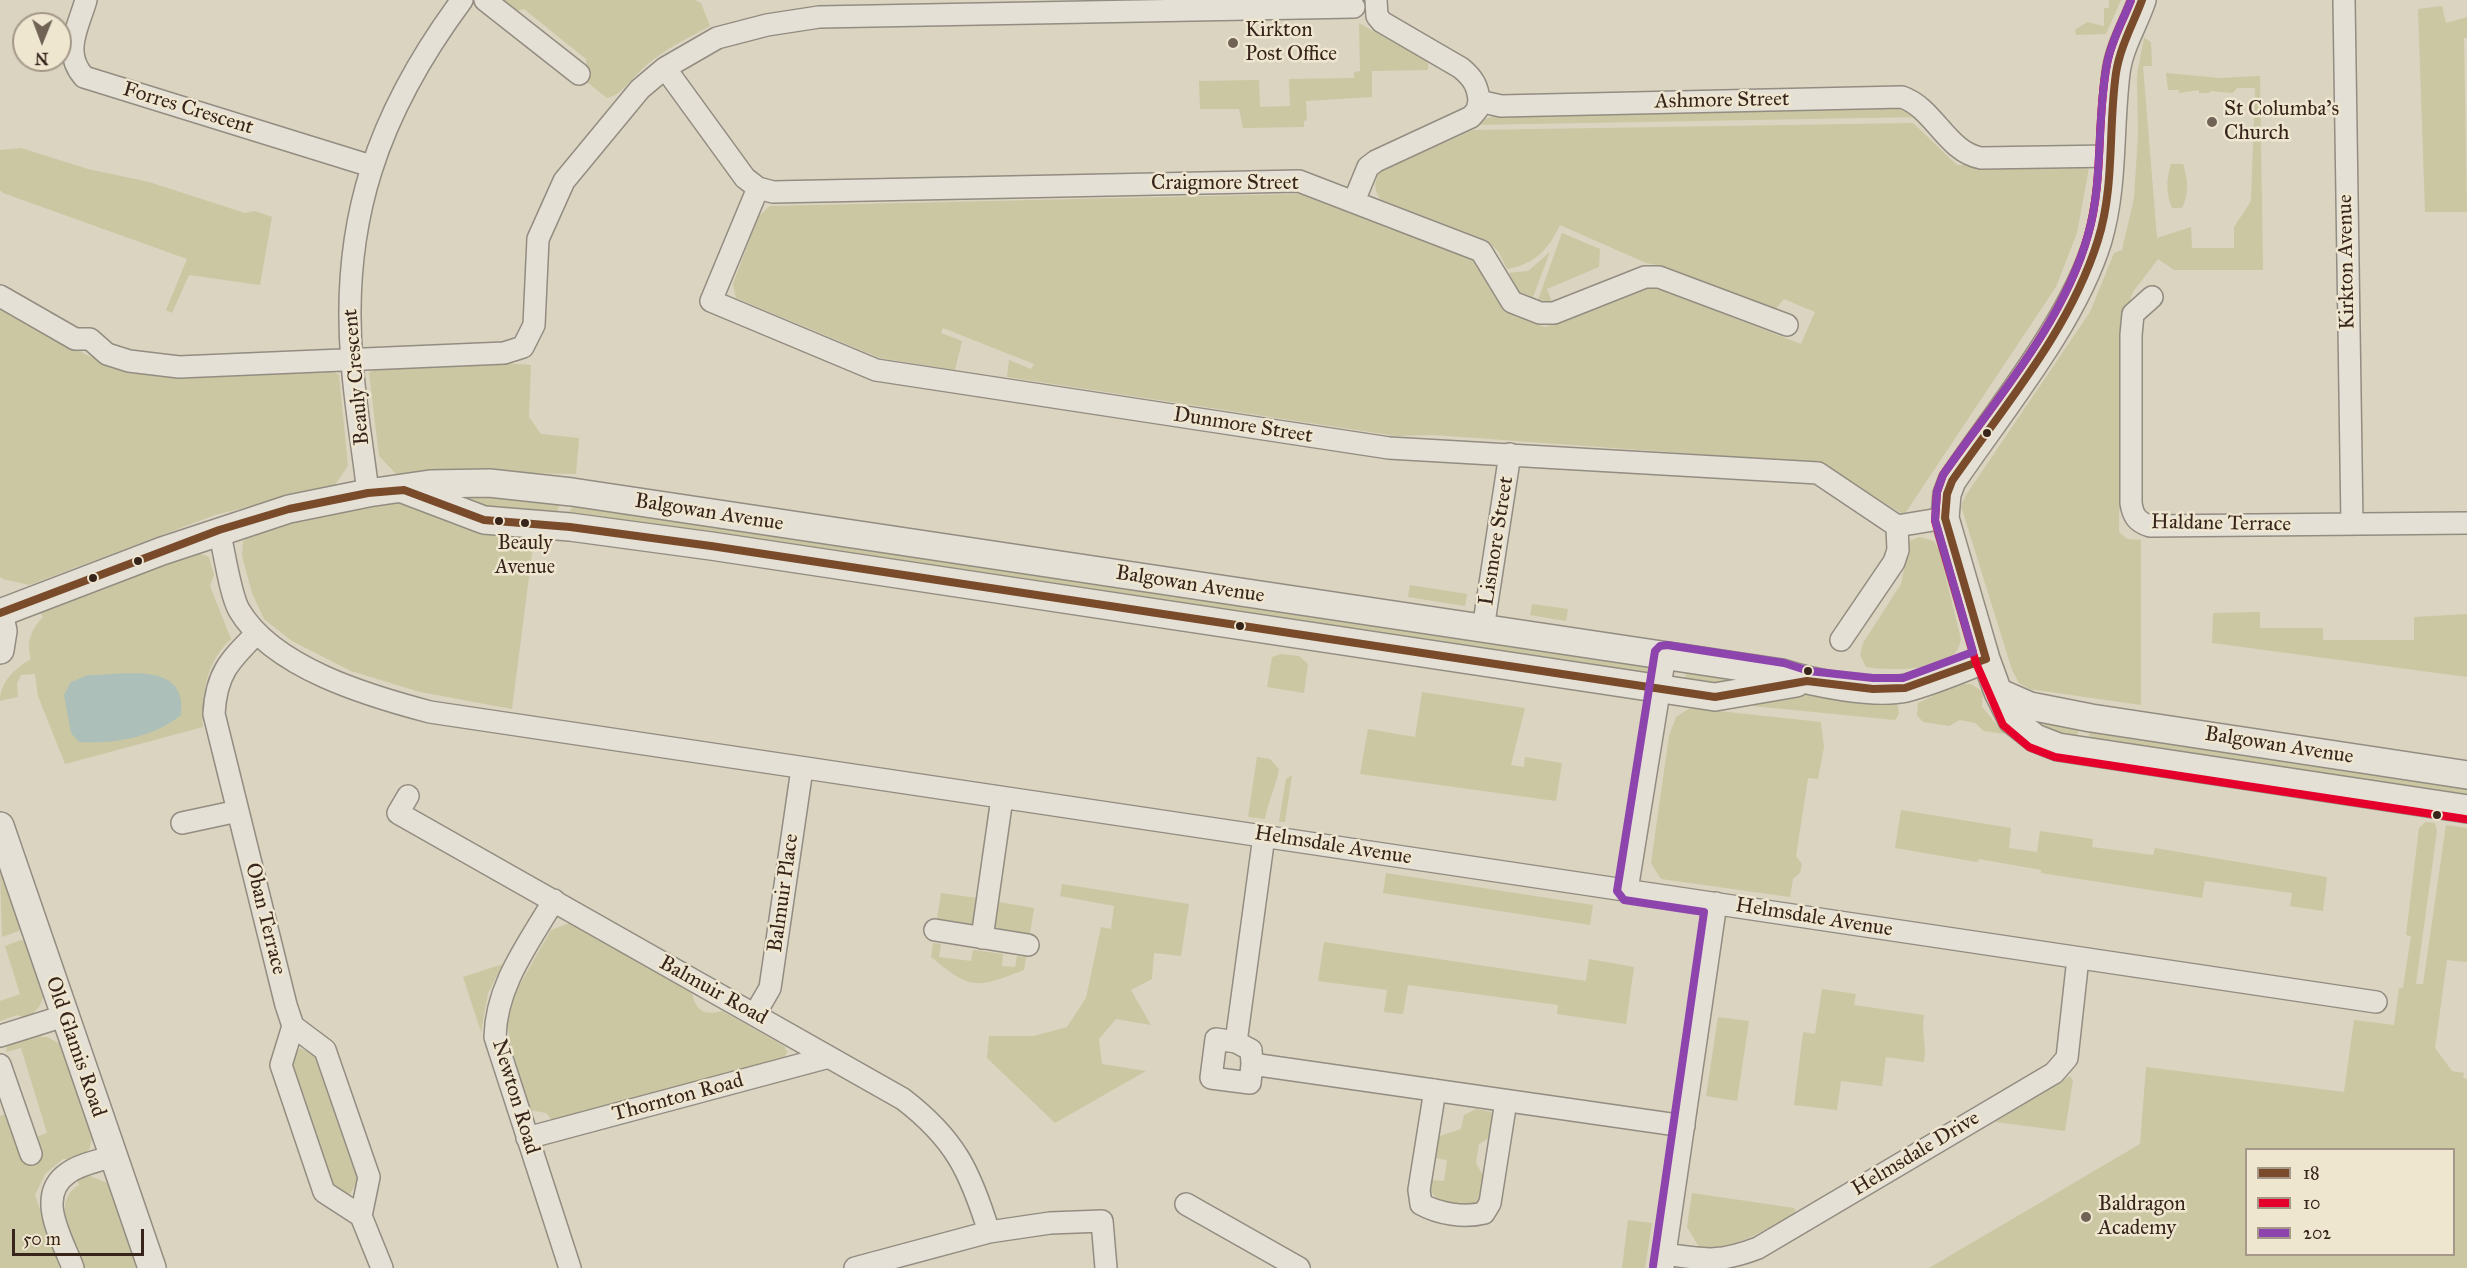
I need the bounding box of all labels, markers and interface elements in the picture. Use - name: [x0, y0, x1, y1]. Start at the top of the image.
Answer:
- north arrow: [12, 12, 72, 72]
- place label: Kirkton Post Office: [1245, 18, 1337, 68]
- marker: Kirkton Post Office: [1226, 36, 1240, 50]
- text: N: [35, 49, 49, 68]
- street label: Forres Crescent: [120, 77, 256, 141]
- street label: Ashmore Street: [1654, 87, 1790, 115]
- place label: St Columba's Church: [2224, 97, 2339, 147]
- marker: St Columba's Church: [2205, 115, 2219, 129]
- street label: Craigmore Street: [1151, 171, 1299, 197]
- street label: Kirkton Avenue: [2333, 194, 2361, 330]
- street label: Beauly Crescent: [338, 308, 376, 446]
- street label: Dunmore Street: [1172, 403, 1314, 449]
- unlabelled marker: [1981, 427, 1993, 439]
- street label: Lismore Street: [1474, 475, 1520, 607]
- street label: Balgowan Avenue: [633, 489, 785, 537]
- street label: Haldane Terrace: [2151, 510, 2291, 538]
- unlabelled marker: [493, 515, 505, 527]
- marker: Beauly Avenue: [519, 517, 531, 529]
- place label: Beauly Avenue: [495, 532, 555, 579]
- unlabelled marker: [132, 555, 144, 567]
- street label: Balgowan Avenue: [1114, 561, 1266, 609]
- unlabelled marker: [87, 572, 99, 584]
- unlabelled marker: [1234, 620, 1246, 632]
- unlabelled marker: [1802, 665, 1814, 677]
- street label: Balgowan Avenue: [2203, 722, 2355, 770]
- unlabelled marker: [2431, 809, 2443, 821]
- street label: Helmsdale Avenue: [1252, 821, 1414, 871]
- street label: Balmuir Place: [763, 832, 805, 954]
- street label: Oban Terrace: [239, 860, 291, 978]
- street label: Helmsdale Avenue: [1733, 893, 1895, 943]
- street label: Balmuir Road: [654, 951, 772, 1031]
- street label: Old Glamis Road: [39, 973, 111, 1121]
- street label: Newton Road: [486, 1037, 544, 1157]
- street label: Thornton Road: [610, 1068, 746, 1128]
- street label: Helmsdale Drive: [1848, 1106, 1984, 1202]
- legend: [2245, 1148, 2455, 1256]
- text: 18: [2303, 1162, 2320, 1184]
- place label: Baldragon Academy: [2098, 1192, 2186, 1242]
- text: 10: [2303, 1192, 2321, 1214]
- marker: Baldragon Academy: [2079, 1210, 2093, 1224]
- scale bar: [15, 1217, 147, 1255]
- text: 202: [2303, 1222, 2331, 1244]
- text: 50 m: [23, 1228, 61, 1250]

